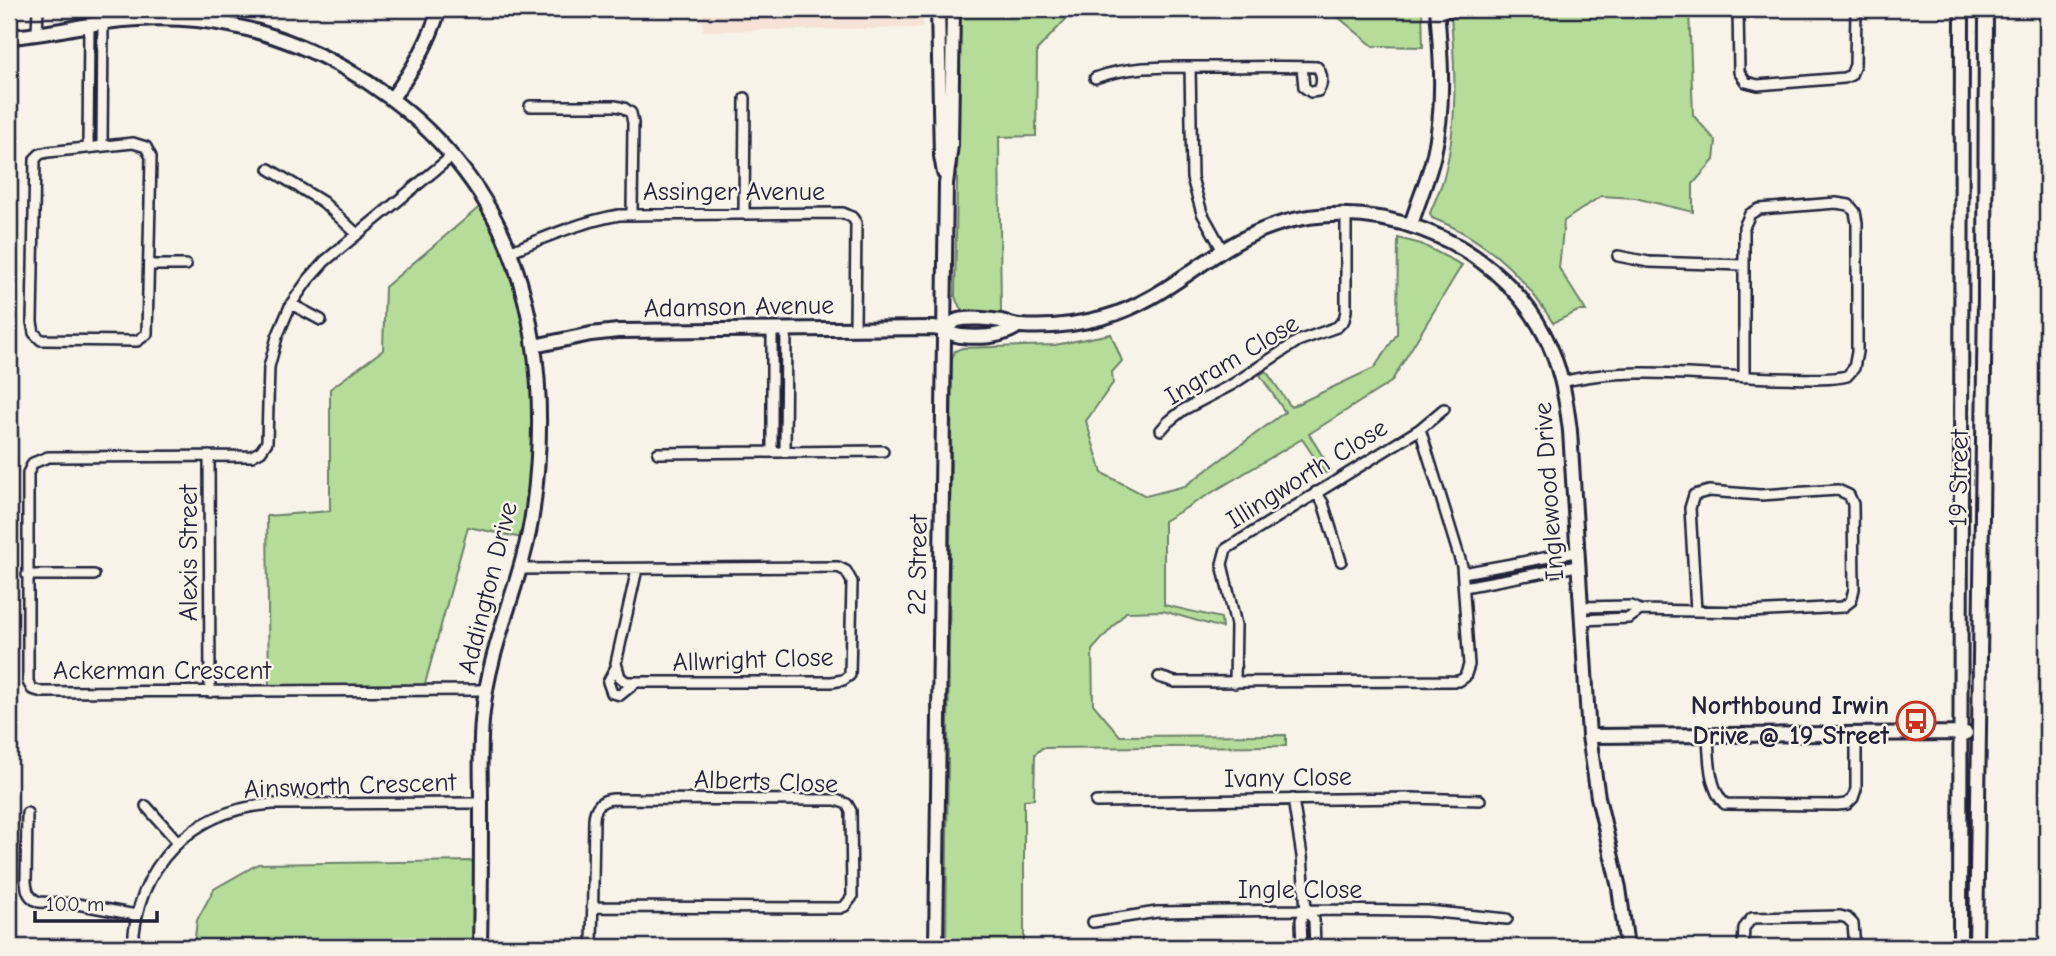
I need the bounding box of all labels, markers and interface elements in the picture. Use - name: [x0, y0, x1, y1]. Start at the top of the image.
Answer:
- street label: Assinger Avenue: [643, 177, 825, 207]
- street label: Adamson Avenue: [643, 290, 835, 324]
- street label: Ingram Close: [1160, 308, 1304, 412]
- street label: Inglewood Drive: [1528, 401, 1570, 581]
- street label: Illingworth Close: [1221, 413, 1393, 535]
- street label: 19 Street: [1943, 427, 1975, 527]
- street label: Alexis Street: [174, 483, 204, 621]
- street label: Addington Drive: [452, 499, 524, 677]
- street label: 22 Street: [902, 513, 934, 616]
- street label: Allwright Close: [672, 642, 834, 678]
- street label: Ackerman Crescent: [53, 656, 273, 686]
- place label: Northbound Irwin Drive @ 19 Street: [1691, 691, 1889, 751]
- bus stop icon: Northbound Irwin Drive @ 19 Street: [1895, 700, 1937, 742]
- street label: Ivany Close: [1224, 762, 1352, 794]
- street label: Alberts Close: [694, 764, 838, 800]
- street label: Ainsworth Crescent: [243, 767, 458, 805]
- street label: Ingle Close: [1238, 875, 1362, 905]
- scale bar: [35, 879, 158, 923]
- text: 100 m: [46, 892, 104, 916]

